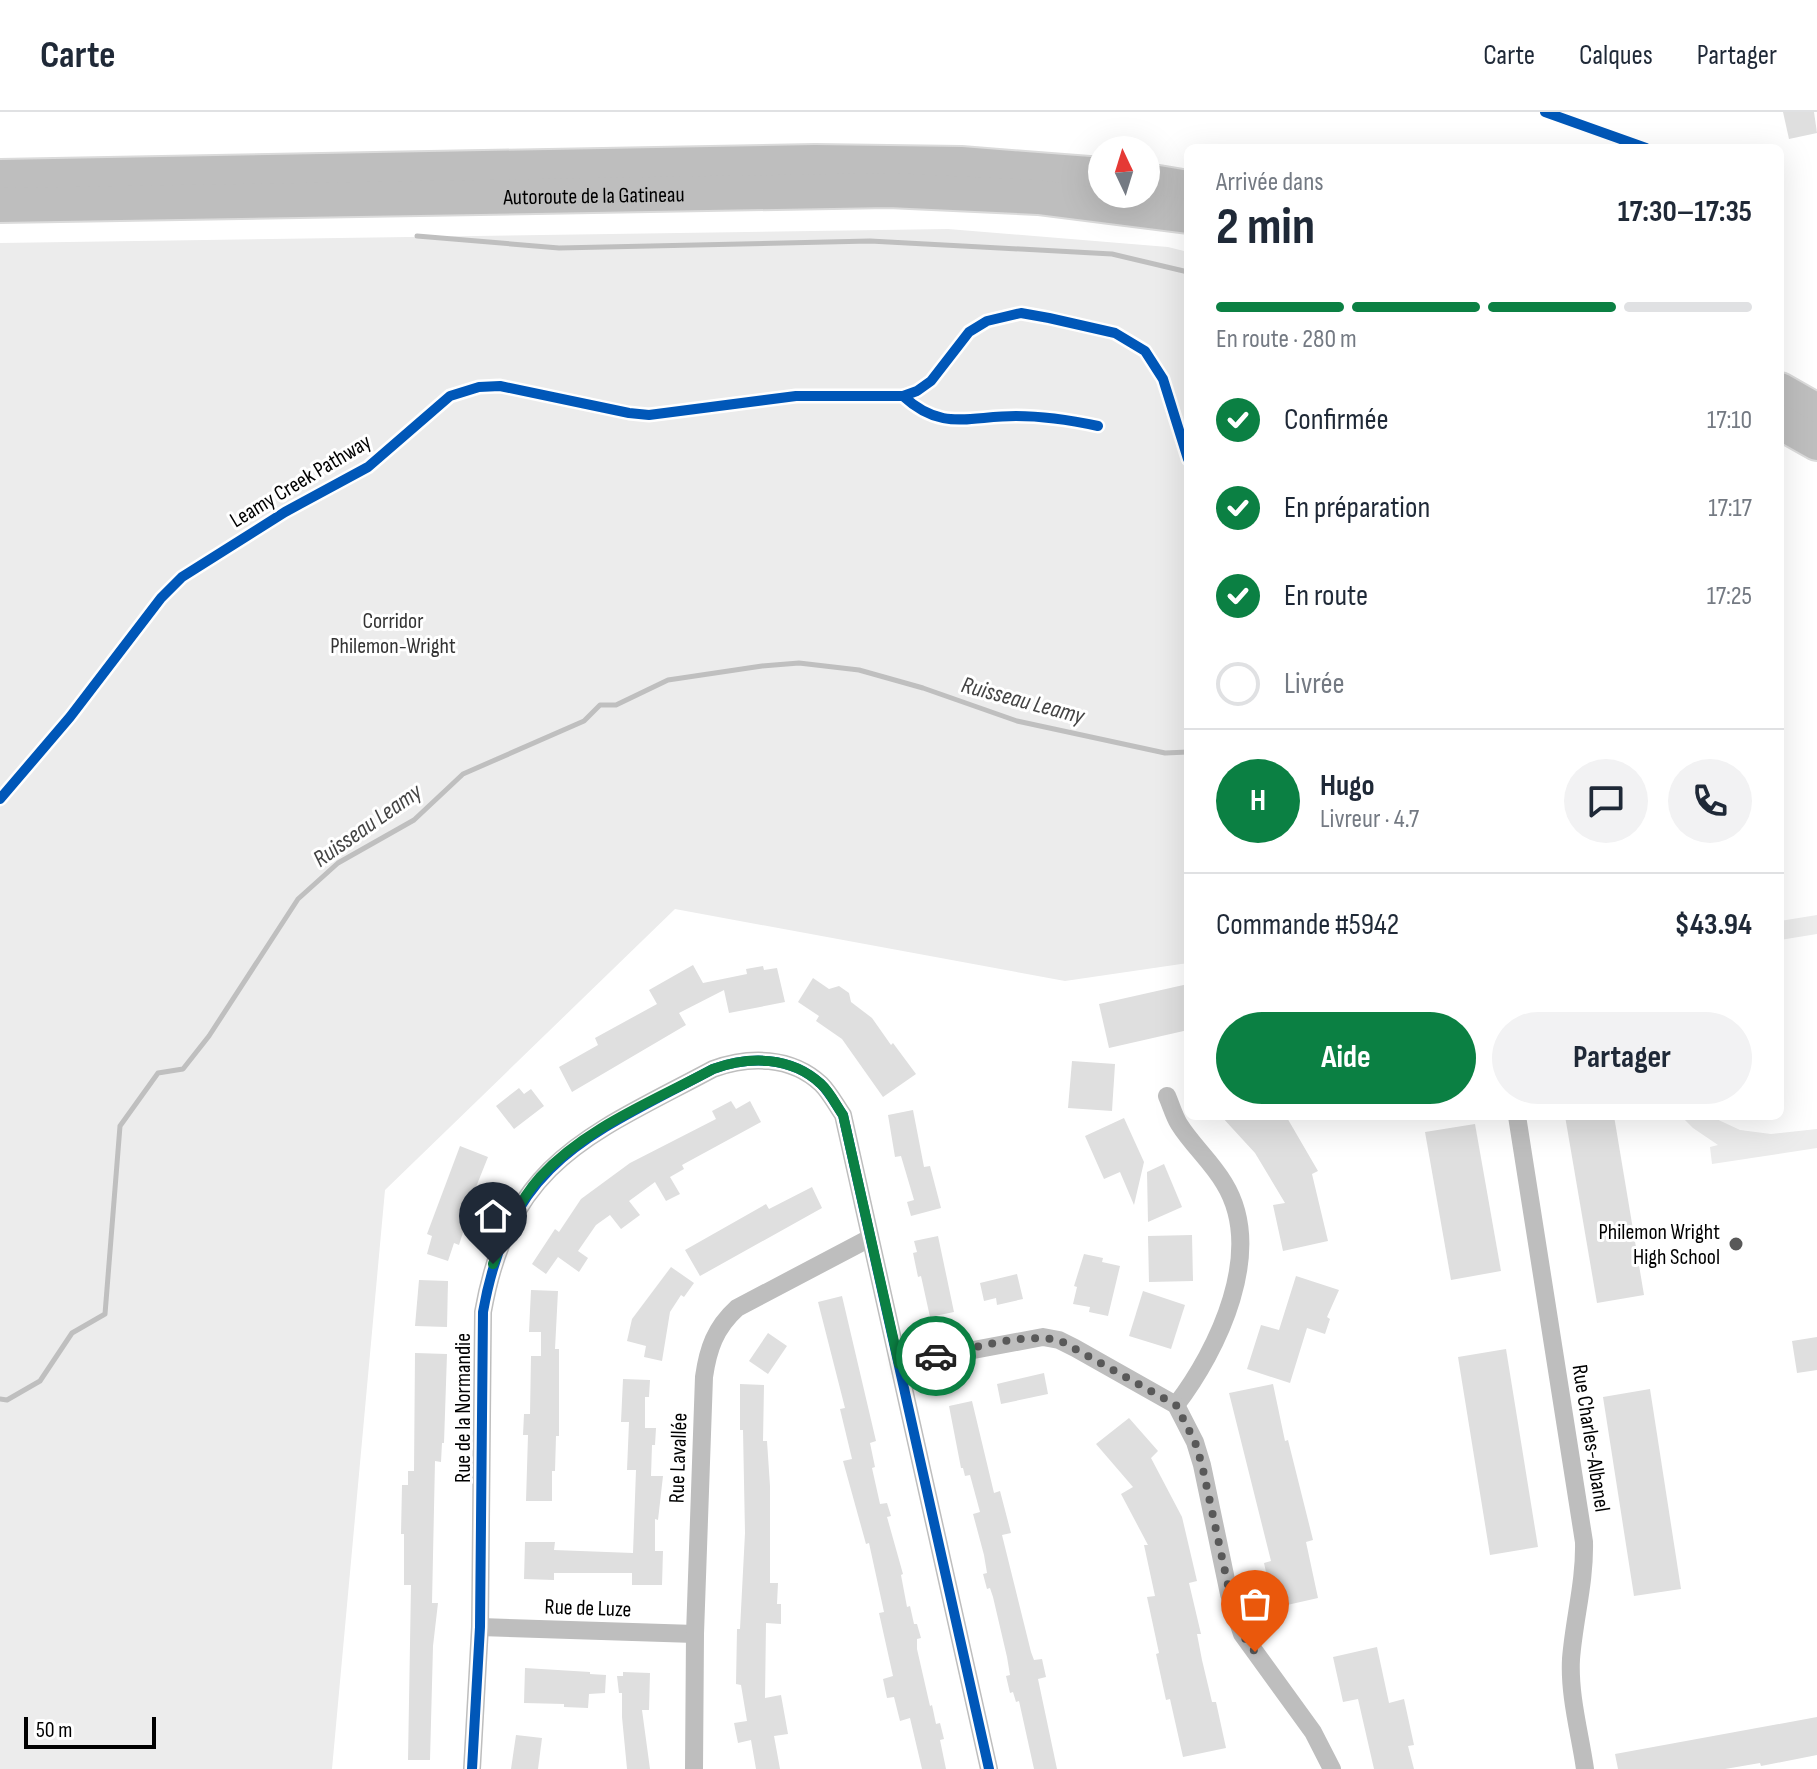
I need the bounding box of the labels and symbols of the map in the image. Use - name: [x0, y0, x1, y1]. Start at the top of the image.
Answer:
- north arrow: [1088, 136, 1160, 208]
- street label: Autoroute de la Gatineau: [502, 181, 685, 212]
- street label: Leamy Creek Pathway: [225, 428, 377, 534]
- park label: Corridor Philemon-Wright: [330, 608, 456, 660]
- water label: Ruisseau Leamy: [958, 670, 1088, 731]
- water label: Ruisseau Leamy: [307, 777, 428, 873]
- pin: [459, 1182, 527, 1264]
- place label: Philemon Wright High School: [1599, 1219, 1720, 1271]
- marker: Philemon Wright High School: [1727, 1235, 1745, 1253]
- courier: [896, 1316, 976, 1396]
- street label: Rue de la Normandie: [450, 1333, 477, 1483]
- street label: Rue Charles-Albanel: [1566, 1363, 1615, 1514]
- street label: Rue Lavallée: [663, 1412, 694, 1504]
- pin: [1221, 1570, 1289, 1652]
- street label: Rue de Luze: [544, 1593, 632, 1624]
- scale bar: [24, 1713, 156, 1749]

